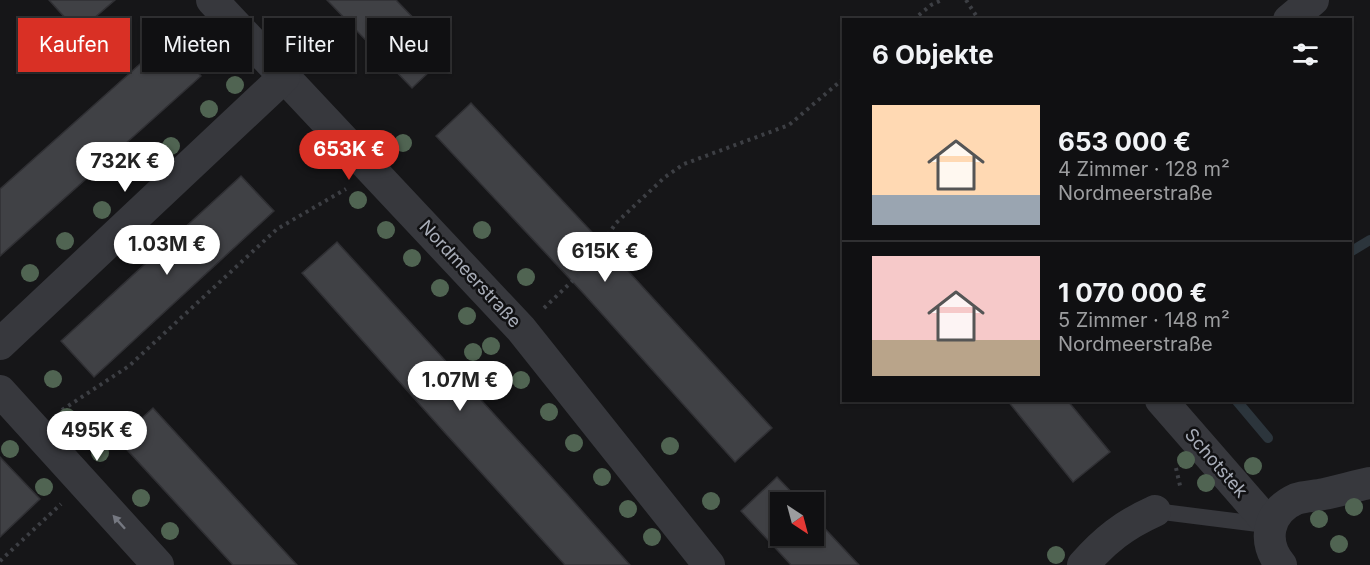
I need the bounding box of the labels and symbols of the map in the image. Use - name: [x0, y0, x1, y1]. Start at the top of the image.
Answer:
- pin: 653K €: [300, 130, 398, 181]
- pin: 732K €: [76, 142, 174, 193]
- street label: Nordmeerstraße: [415, 216, 526, 332]
- pin: 1.03M €: [112, 225, 222, 276]
- pin: 615K €: [556, 232, 654, 283]
- pin: 1.07M €: [405, 361, 515, 412]
- pin: 495K €: [48, 411, 146, 462]
- street label: Schotstek: [1181, 424, 1252, 502]
- north arrow: [770, 492, 824, 546]
- one-way arrow: [113, 515, 126, 530]

